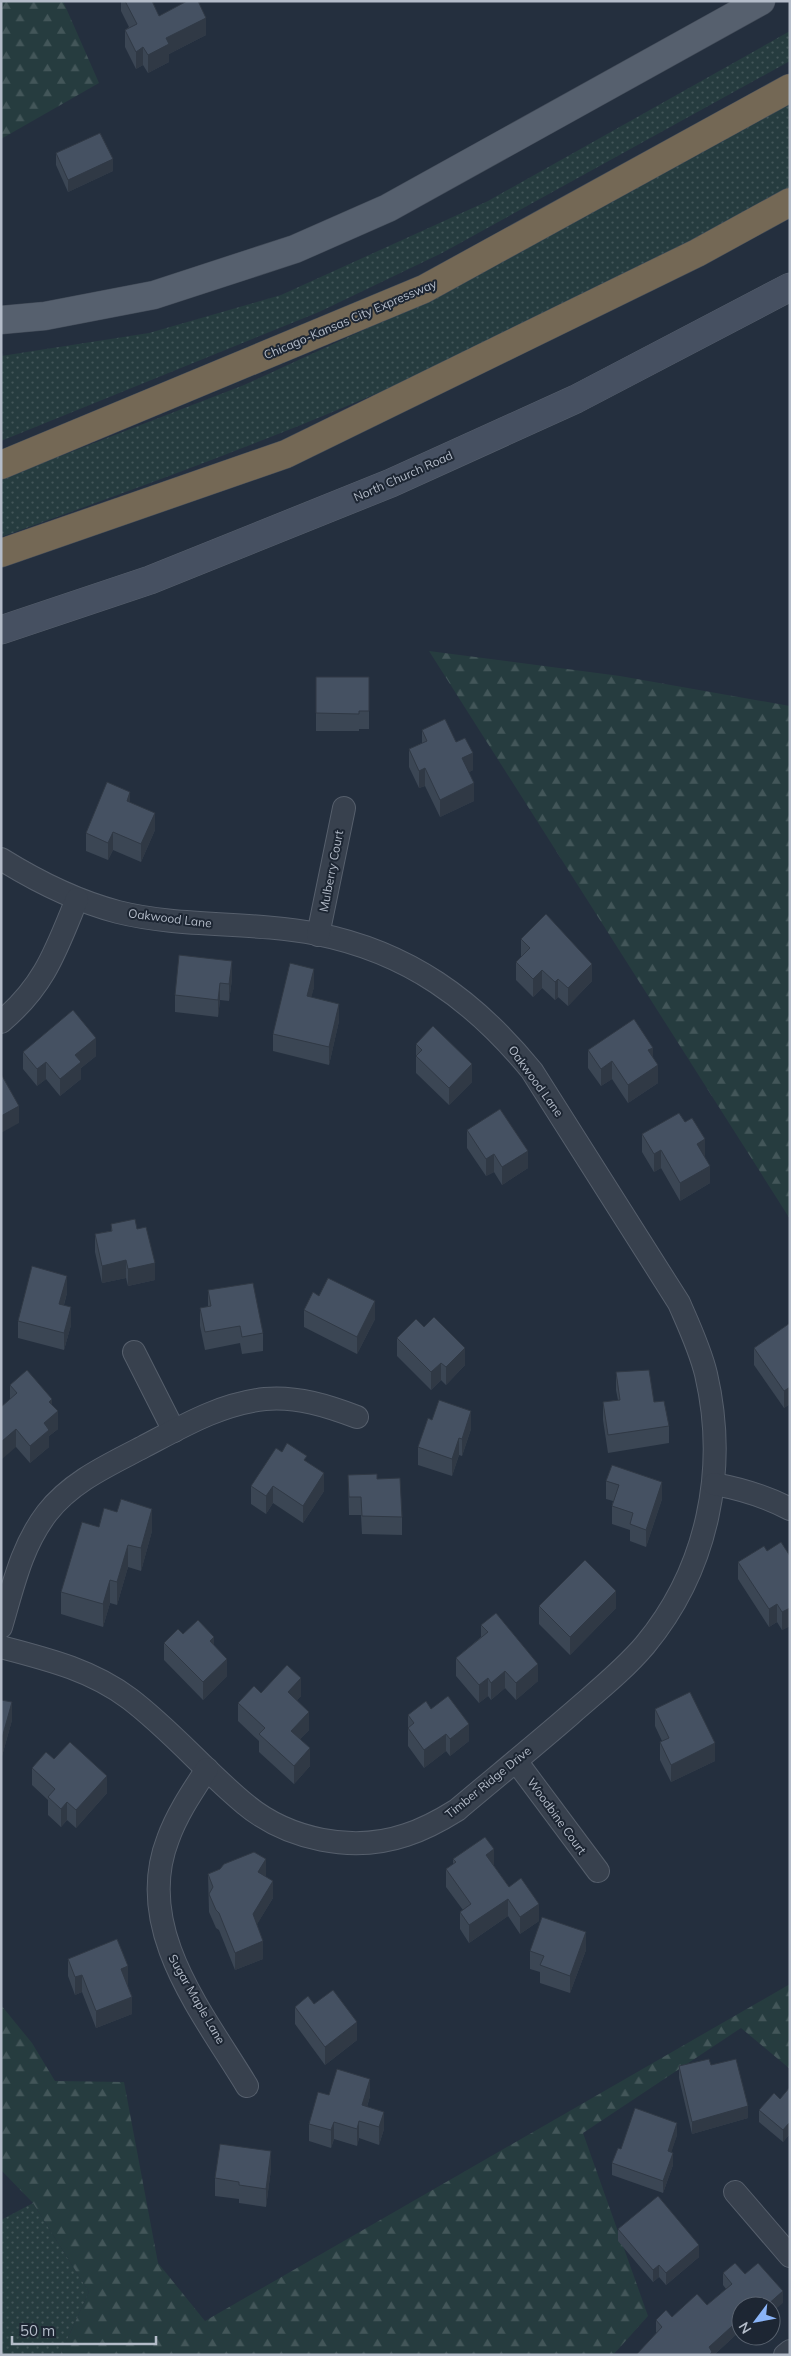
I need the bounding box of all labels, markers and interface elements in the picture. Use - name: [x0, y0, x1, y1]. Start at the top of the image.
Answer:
- street label: Chicago-Kansas City Expressway: [261, 275, 439, 362]
- street label: North Church Road: [351, 447, 455, 505]
- street label: Mulberry Court: [316, 829, 346, 913]
- street label: Oakwood Lane: [127, 905, 213, 931]
- street label: Oakwood Lane: [505, 1043, 567, 1119]
- street label: Timber Ridge Drive: [442, 1743, 534, 1821]
- street label: Woodbine Court: [524, 1775, 590, 1857]
- street label: Sugar Maple Lane: [165, 1952, 229, 2046]
- north arrow: [731, 2296, 781, 2346]
- scale bar: [12, 2314, 156, 2346]
- text: N: [735, 2319, 755, 2337]
- text: 50 m: [20, 2321, 55, 2340]

